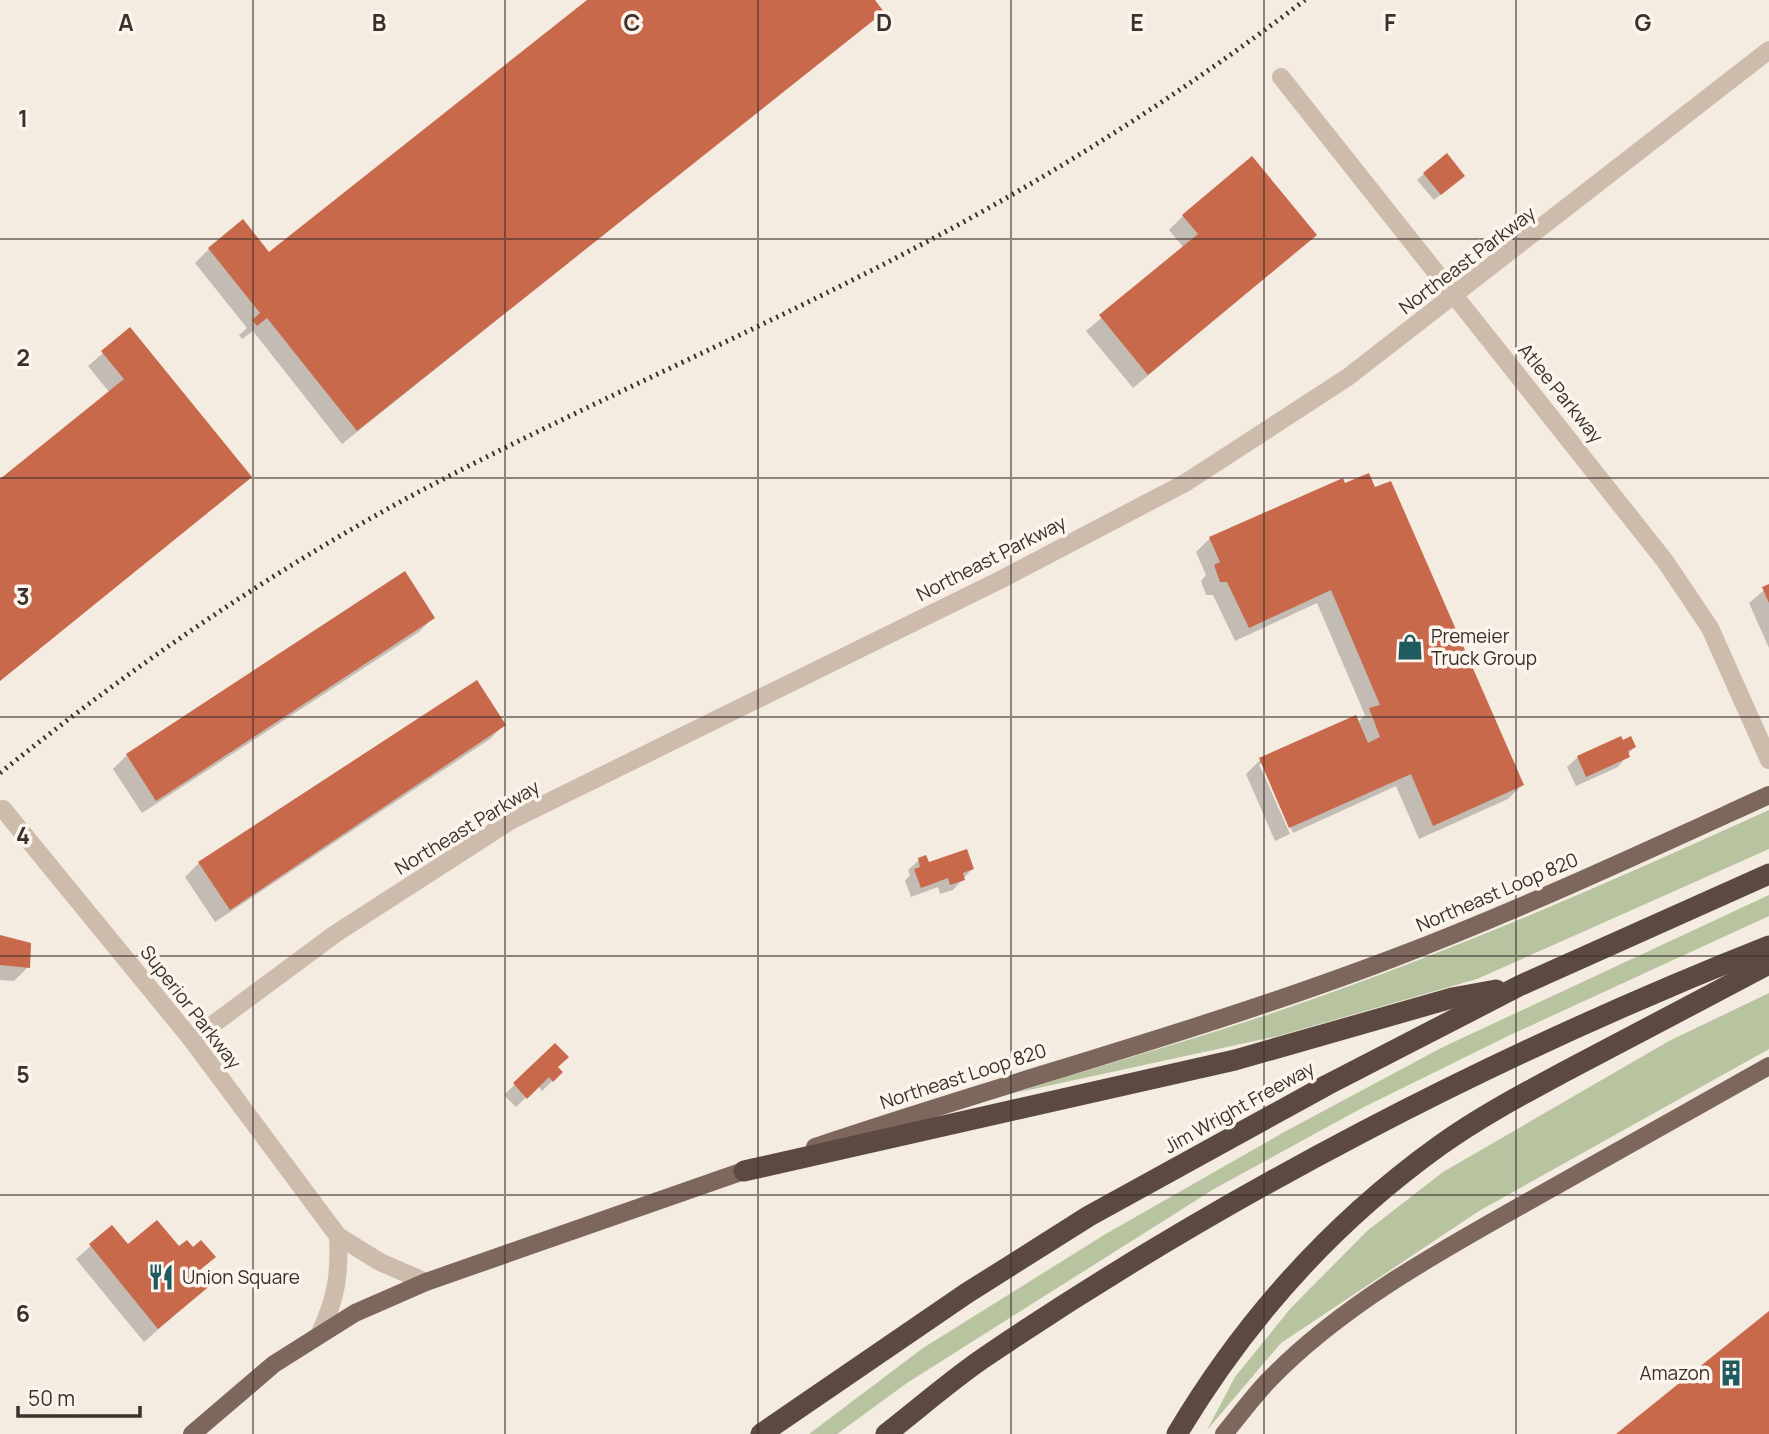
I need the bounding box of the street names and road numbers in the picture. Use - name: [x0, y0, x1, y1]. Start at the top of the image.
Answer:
- street label: Northeast Parkway: [1393, 200, 1541, 320]
- street label: Atlee Parkway: [1513, 338, 1609, 448]
- street label: Northeast Parkway: [912, 509, 1070, 607]
- street label: Northeast Parkway: [390, 773, 544, 881]
- street label: Northeast Loop 820: [1412, 846, 1582, 938]
- street label: Superior Parkway: [134, 940, 248, 1074]
- street label: Northeast Loop 820: [876, 1037, 1050, 1115]
- street label: Jim Wright Freeway: [1159, 1055, 1319, 1159]

